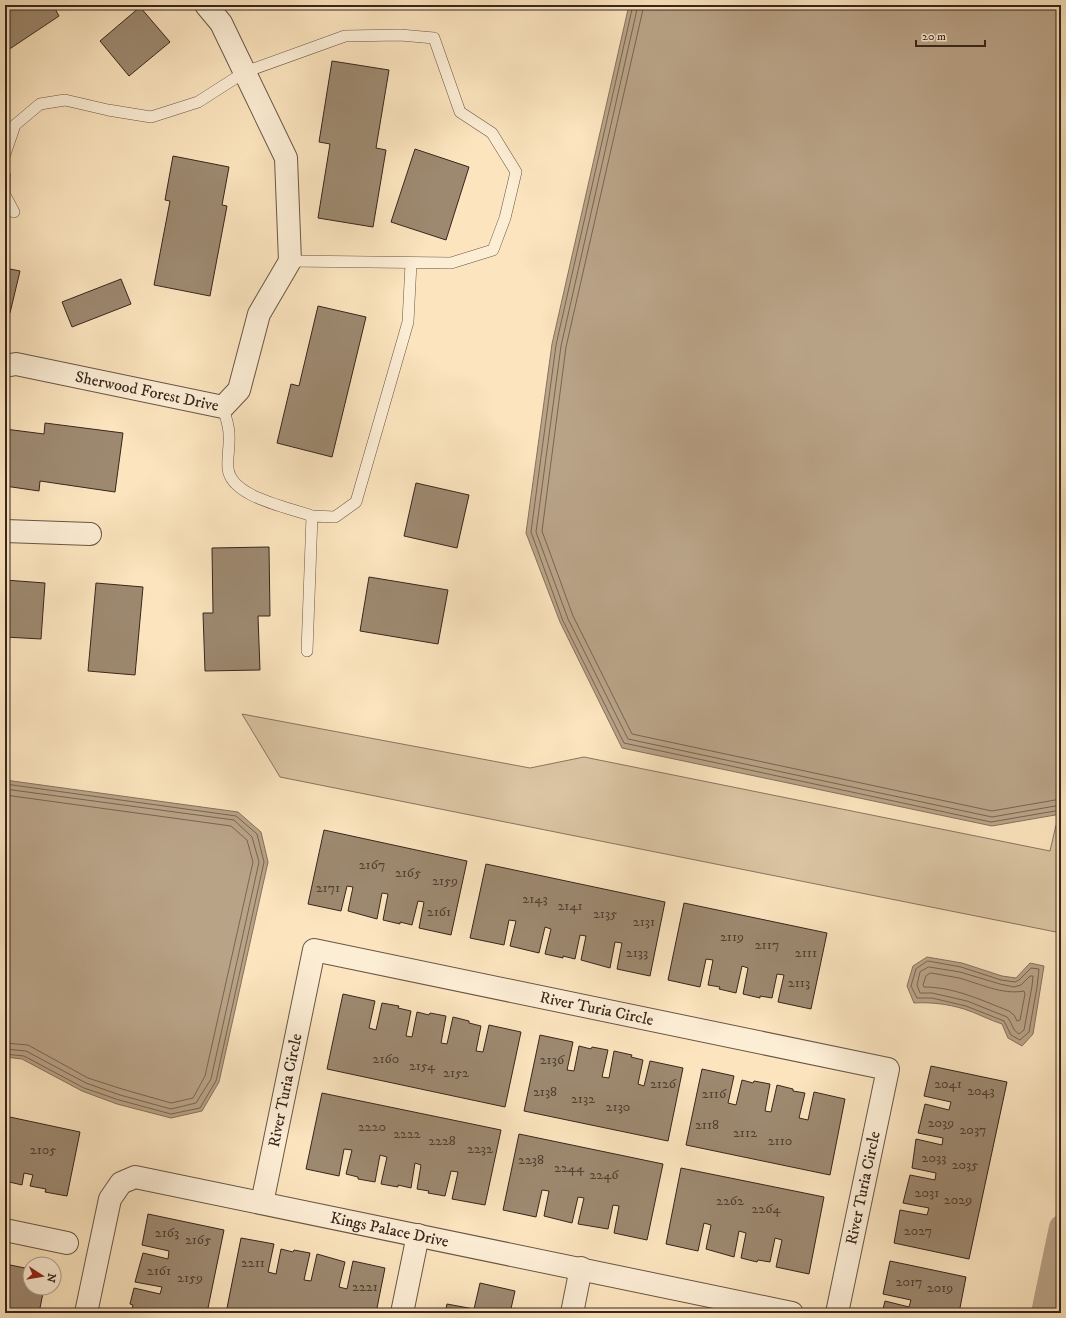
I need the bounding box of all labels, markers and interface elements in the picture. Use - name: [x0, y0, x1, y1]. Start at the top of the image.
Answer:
- scale bar: [916, 22, 985, 48]
- text: 20 m: [922, 29, 946, 44]
- street label: Sherwood Forest Drive: [74, 367, 221, 416]
- house number: 2167: [359, 856, 385, 874]
- house number: 2165: [395, 864, 421, 882]
- house number: 2159: [432, 872, 458, 890]
- house number: 2171: [316, 879, 340, 897]
- house number: 2143: [522, 890, 548, 908]
- house number: 2141: [557, 897, 583, 915]
- house number: 2161: [427, 903, 451, 921]
- house number: 2135: [593, 905, 617, 923]
- house number: 2131: [633, 913, 655, 931]
- house number: 2119: [720, 928, 744, 946]
- house number: 2117: [755, 936, 779, 954]
- house number: 2133: [626, 944, 648, 962]
- house number: 2111: [795, 944, 817, 962]
- house number: 2113: [788, 974, 810, 992]
- street label: River Turia Circle: [538, 987, 656, 1030]
- street label: River Turia Circle: [264, 1031, 307, 1149]
- house number: 2160: [373, 1050, 399, 1068]
- house number: 2136: [540, 1051, 565, 1069]
- house number: 2154: [409, 1057, 436, 1075]
- house number: 2152: [443, 1064, 469, 1082]
- house number: 2126: [650, 1075, 677, 1093]
- house number: 2041: [934, 1075, 962, 1093]
- house number: 2043: [967, 1082, 995, 1100]
- house number: 2138: [533, 1083, 557, 1101]
- house number: 2116: [702, 1085, 727, 1103]
- house number: 2132: [571, 1090, 595, 1108]
- house number: 2130: [606, 1098, 630, 1116]
- house number: 2039: [928, 1114, 954, 1132]
- house number: 2118: [695, 1116, 719, 1134]
- house number: 2220: [358, 1118, 386, 1136]
- house number: 2037: [959, 1121, 987, 1139]
- house number: 2112: [733, 1124, 757, 1142]
- house number: 2222: [393, 1125, 421, 1143]
- street label: River Turia Circle: [841, 1129, 885, 1247]
- house number: 2228: [428, 1132, 456, 1150]
- house number: 2110: [768, 1132, 792, 1150]
- house number: 2232: [467, 1140, 493, 1158]
- house number: 2105: [30, 1141, 56, 1159]
- house number: 2033: [922, 1149, 946, 1167]
- house number: 2238: [518, 1151, 544, 1169]
- house number: 2035: [952, 1156, 978, 1174]
- house number: 2244: [554, 1159, 585, 1177]
- house number: 2246: [589, 1166, 619, 1184]
- house number: 2031: [915, 1184, 939, 1202]
- house number: 2029: [944, 1191, 972, 1209]
- house number: 2262: [716, 1192, 744, 1210]
- house number: 2264: [751, 1200, 781, 1218]
- street label: Kings Palace Drive: [328, 1208, 451, 1252]
- house number: 2027: [904, 1222, 932, 1240]
- house number: 2163: [155, 1224, 179, 1242]
- house number: 2165: [185, 1231, 211, 1249]
- house number: 2211: [241, 1254, 265, 1272]
- north arrow: [22, 1256, 62, 1296]
- house number: 2161: [147, 1262, 171, 1280]
- house number: 2159: [177, 1269, 203, 1287]
- text: N: [43, 1272, 59, 1284]
- house number: 2017: [896, 1273, 922, 1291]
- house number: 2221: [352, 1278, 378, 1296]
- house number: 2019: [927, 1279, 953, 1297]

